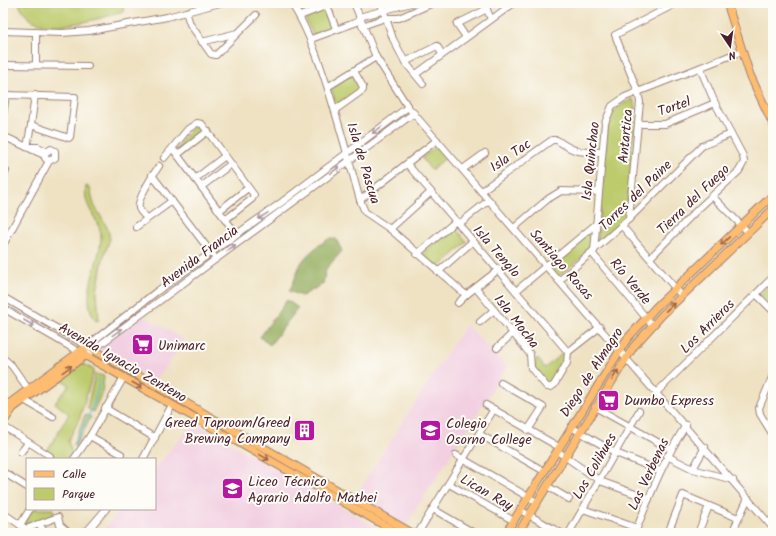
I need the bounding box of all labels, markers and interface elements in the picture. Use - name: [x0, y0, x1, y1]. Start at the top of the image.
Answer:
- north arrow: [710, 26, 750, 66]
- text: N: [727, 45, 737, 64]
- street label: Tortel: [655, 91, 694, 123]
- street label: Antartica: [613, 108, 639, 164]
- street label: Isla de Pascua: [340, 120, 386, 207]
- street label: Isla Quinchao: [576, 121, 606, 202]
- one-way arrow: [372, 126, 383, 134]
- street label: Isla Tac: [485, 134, 536, 178]
- street label: Torres del Paine: [594, 154, 678, 236]
- street label: Tierra del Fuego: [652, 159, 735, 240]
- one-way arrow: [330, 165, 341, 174]
- one-way arrow: [258, 212, 269, 220]
- street label: Avenida Francia: [156, 220, 243, 294]
- street label: Isla Tenglo: [467, 220, 525, 283]
- street label: Santiago Rosas: [524, 224, 599, 305]
- one-way arrow: [720, 236, 730, 246]
- one-way arrow: [225, 244, 236, 252]
- street label: Río Verde: [604, 253, 657, 310]
- street label: Isla Mocha: [488, 290, 544, 353]
- street label: Los Arrieros: [675, 294, 740, 359]
- one-way arrow: [665, 302, 675, 311]
- street label: Avenida Ignacio Zenteno: [54, 317, 191, 409]
- one-way arrow: [23, 320, 35, 328]
- street label: Diego de Almagro: [554, 323, 629, 422]
- one-way arrow: [111, 328, 122, 336]
- supermarket icon: Unimarc: [130, 332, 156, 358]
- place label: Unimarc: [158, 335, 206, 357]
- one-way arrow: [62, 364, 73, 373]
- one-way arrow: [611, 370, 619, 381]
- one-way arrow: [131, 382, 143, 389]
- supermarket icon: Dumbo Express: [596, 387, 622, 413]
- place label: Dumbo Express: [624, 390, 714, 412]
- place label: Greed Taproom/Greed Brewing Company: [165, 412, 291, 450]
- place label: Colegio Osorno College: [446, 413, 532, 451]
- building icon: Greed Taproom/Greed Brewing Company: [292, 417, 318, 443]
- school or university icon: Colegio Osorno College: [418, 418, 444, 444]
- street label: Los Colihues: [567, 429, 623, 504]
- street label: Las Verbenas: [622, 434, 675, 514]
- one-way arrow: [258, 454, 270, 462]
- legend: [26, 458, 156, 510]
- text: Calle: [62, 465, 87, 484]
- street label: Lican Ray: [456, 469, 518, 517]
- place label: Liceo Técnico Agrario Adolfo Mathei: [248, 471, 378, 509]
- school or university icon: Liceo Técnico Agrario Adolfo Mathei: [219, 476, 245, 502]
- text: Parque: [62, 485, 96, 504]

